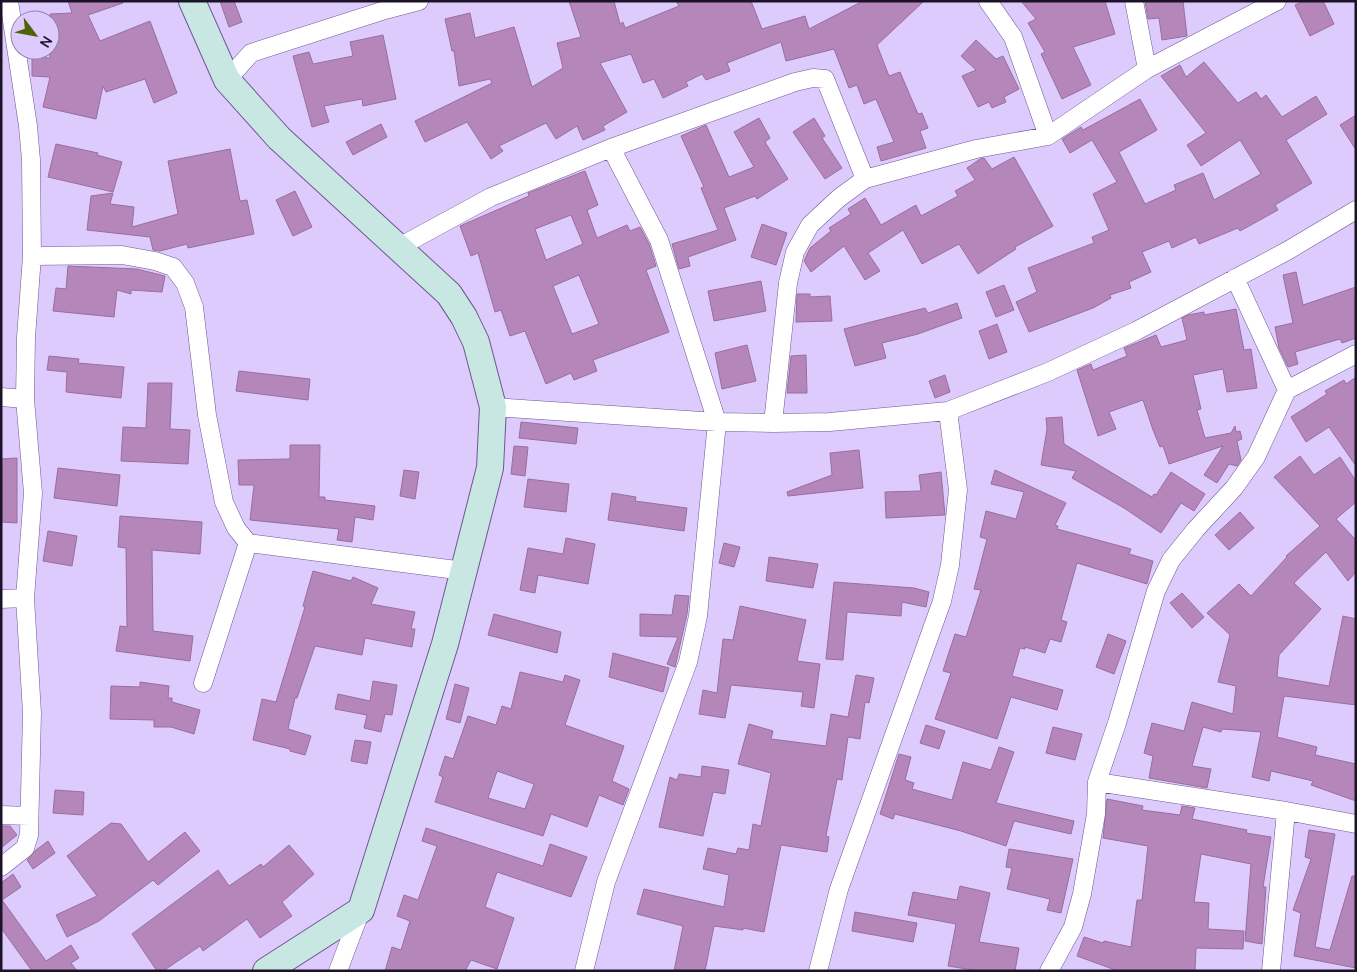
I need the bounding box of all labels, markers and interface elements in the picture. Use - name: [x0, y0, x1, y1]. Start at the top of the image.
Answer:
- north arrow: [10, 10, 60, 60]
- text: N: [36, 33, 57, 51]

